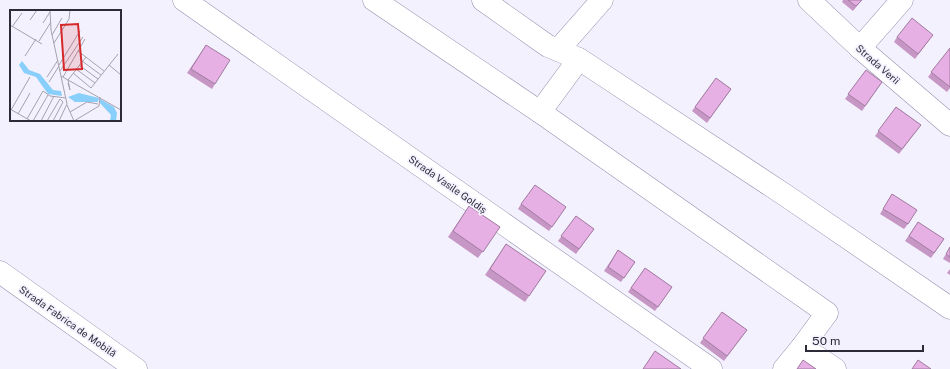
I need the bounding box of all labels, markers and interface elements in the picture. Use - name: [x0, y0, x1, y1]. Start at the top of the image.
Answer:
- inset map: [10, 10, 121, 121]
- street label: Strada Verii: [854, 42, 902, 86]
- street label: Strada Vasile Goldiș: [407, 152, 489, 216]
- street label: Strada Fabrica de Mobilă: [17, 283, 119, 359]
- scale bar: [806, 327, 923, 353]
- text: 50 m: [812, 334, 840, 348]

